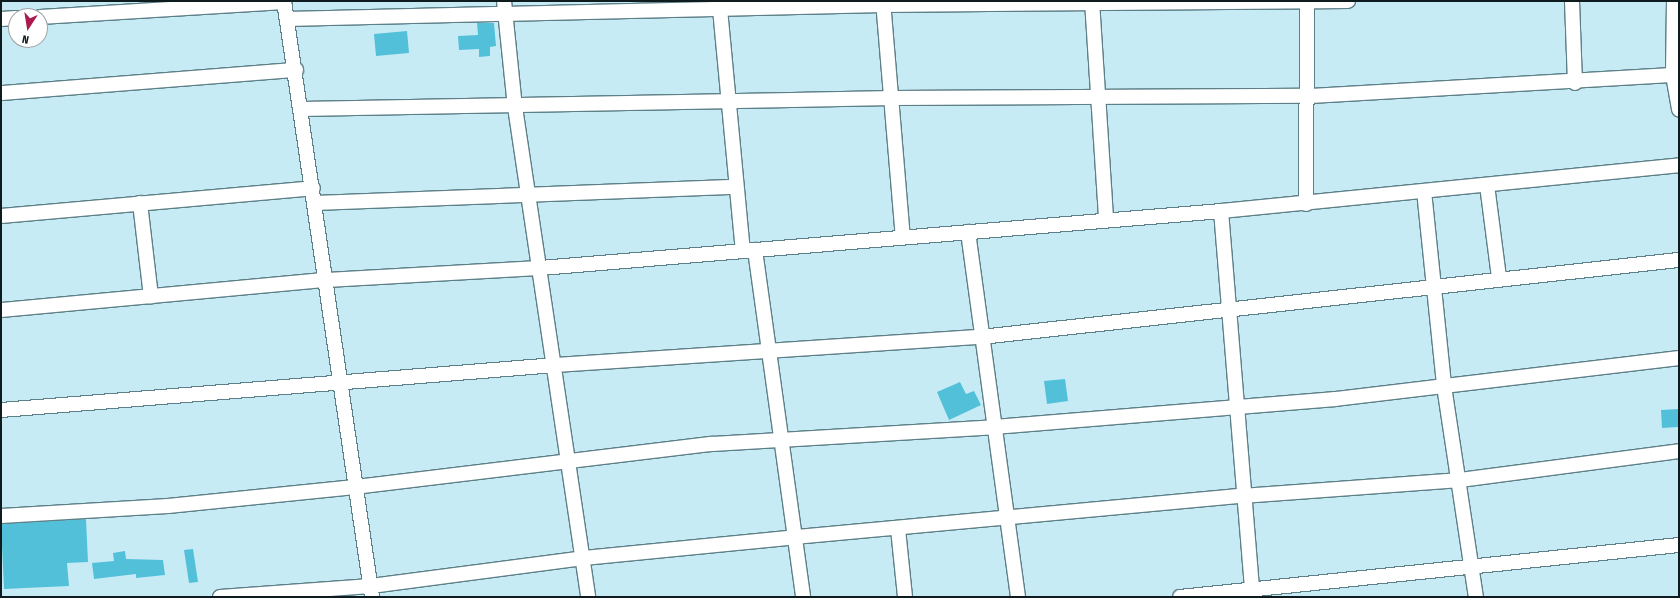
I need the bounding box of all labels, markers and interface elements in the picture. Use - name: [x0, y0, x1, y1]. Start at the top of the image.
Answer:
- north arrow: [8, 8, 48, 48]
- text: N: [21, 32, 30, 46]

